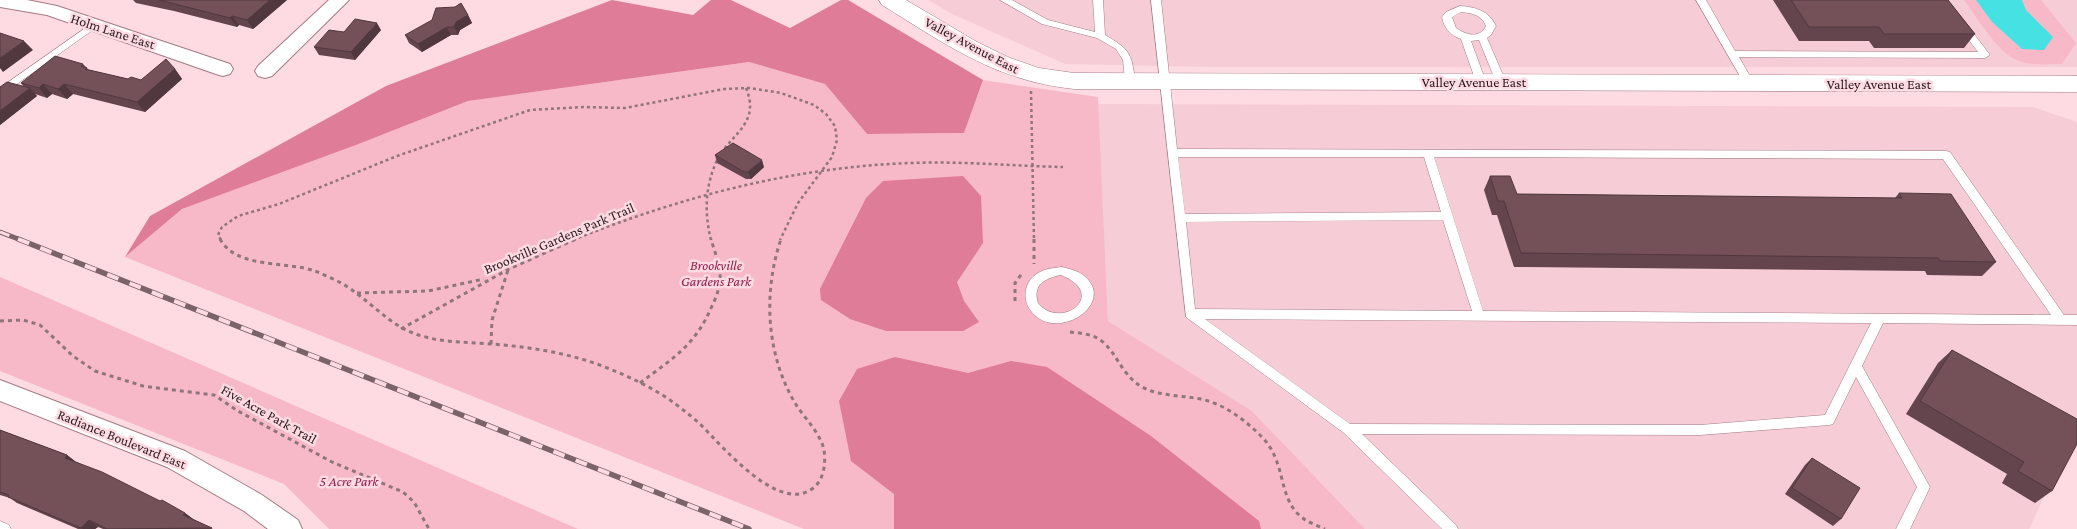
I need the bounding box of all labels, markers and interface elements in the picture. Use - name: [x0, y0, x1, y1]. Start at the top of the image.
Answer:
- street label: Holm Lane East: [69, 10, 158, 52]
- street label: Valley Avenue East: [922, 13, 1022, 77]
- street label: Valley Avenue East: [1422, 74, 1527, 90]
- street label: Valley Avenue East: [1827, 76, 1932, 92]
- street label: Brookville Gardens Park Trail: [481, 199, 637, 277]
- park label: Brookville Gardens Park: [681, 257, 752, 289]
- street label: Five Acre Park Trail: [219, 381, 320, 447]
- street label: Radiance Boulevard East: [55, 406, 189, 472]
- park label: 5 Acre Park: [320, 473, 379, 489]

